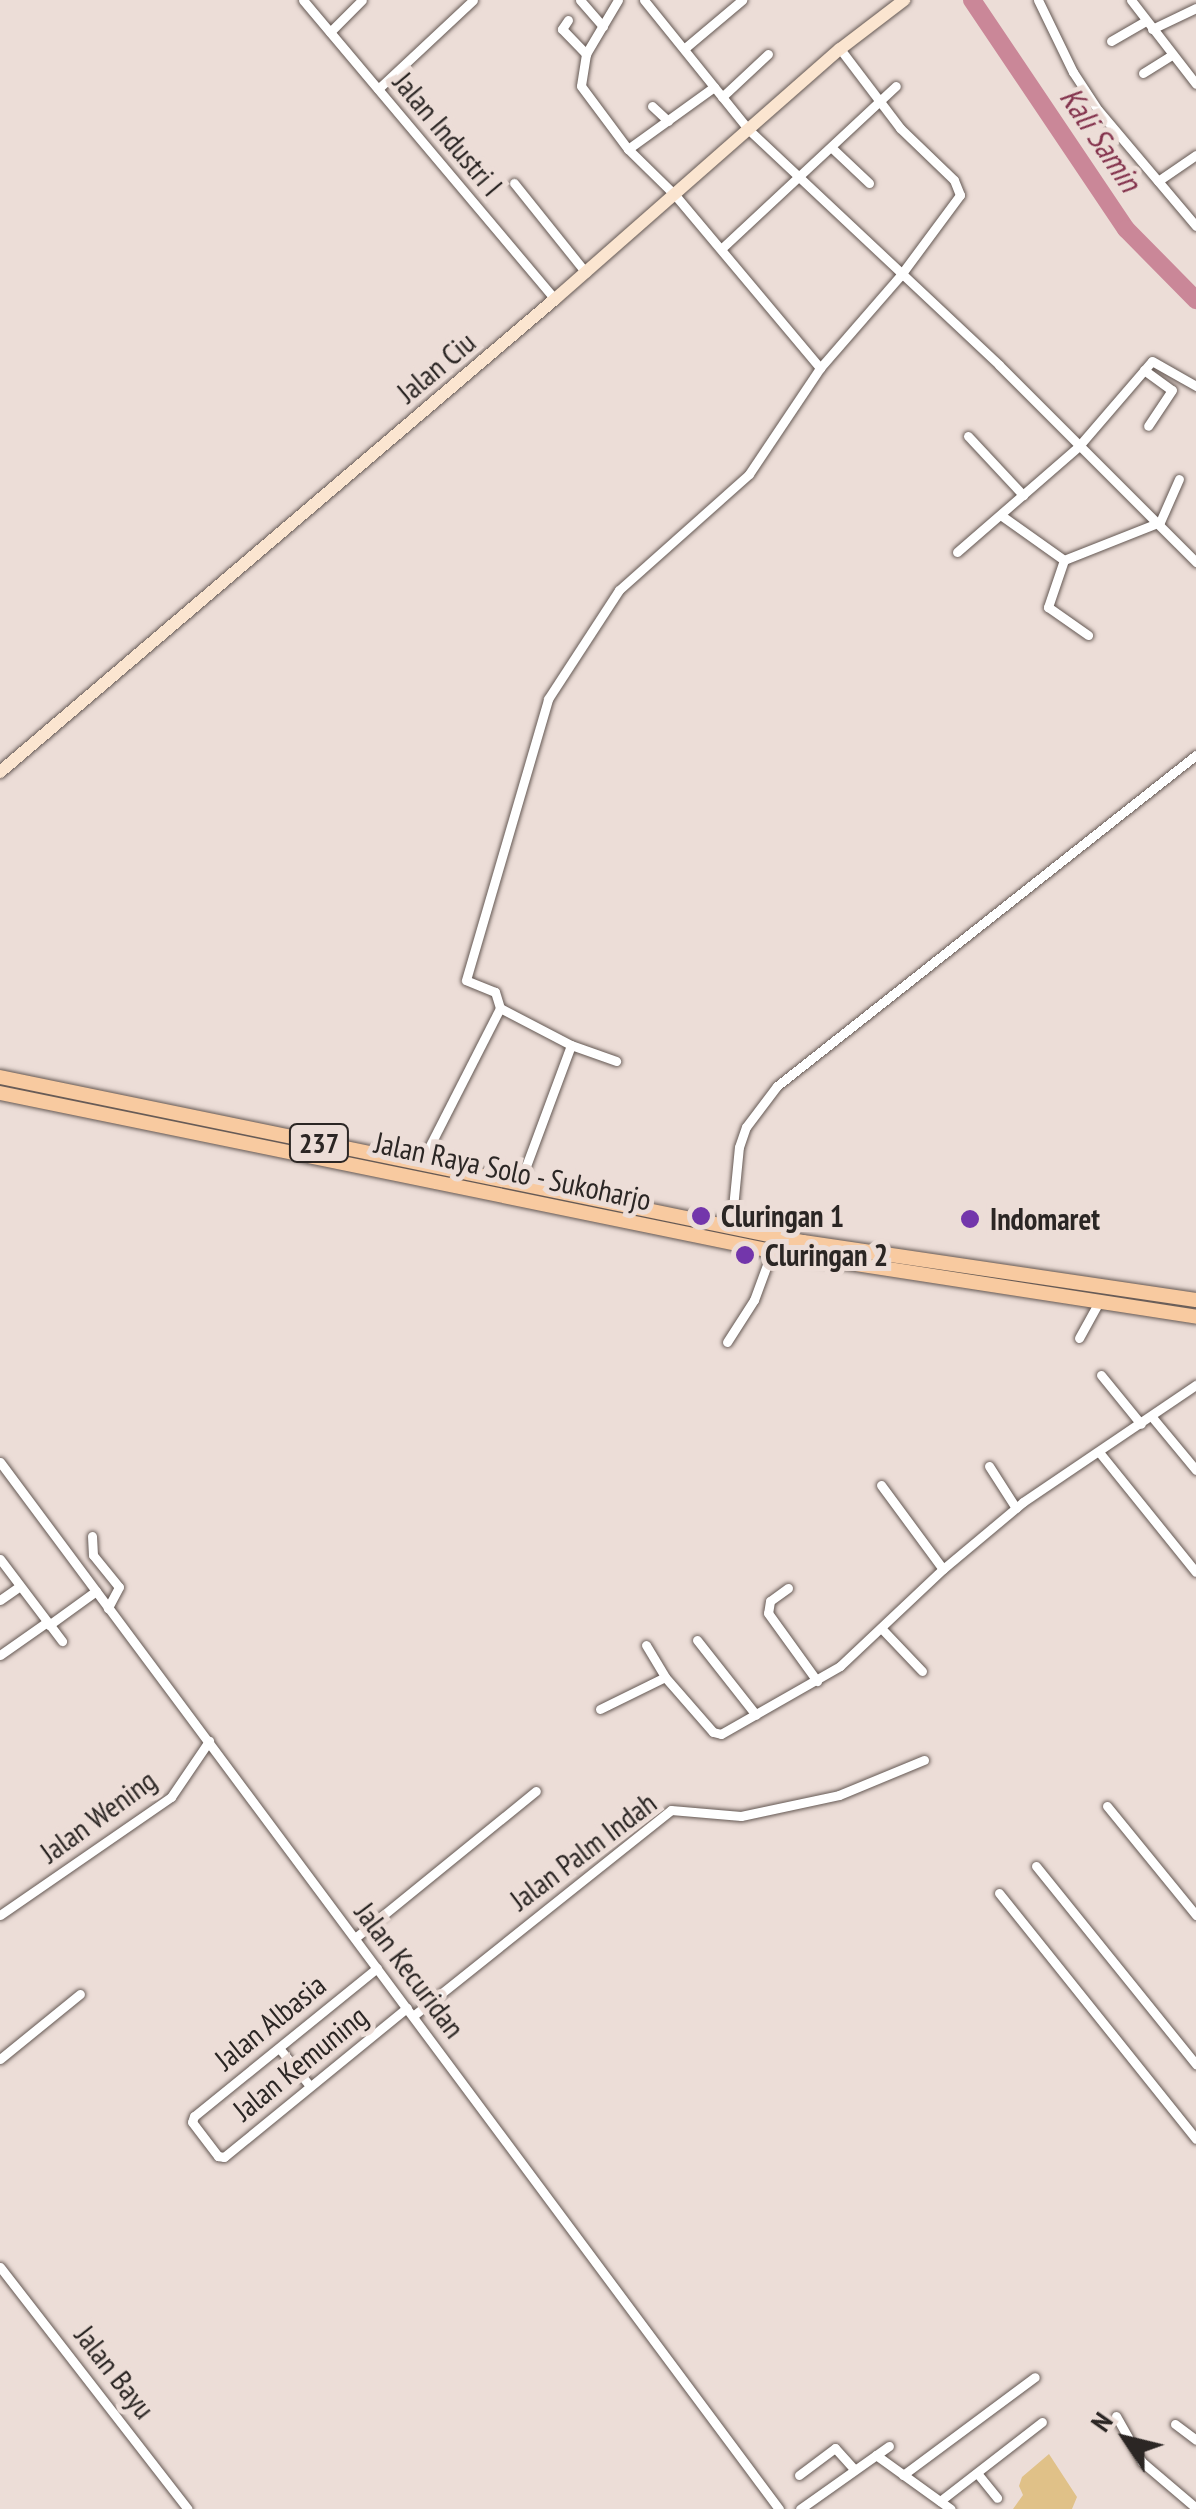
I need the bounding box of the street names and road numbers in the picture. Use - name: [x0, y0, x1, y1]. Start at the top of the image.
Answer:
- street label: Jalan Industri I: [386, 65, 510, 203]
- street label: Jalan Ciu: [390, 324, 482, 410]
- road number: 237: [286, 1120, 352, 1166]
- street label: Jalan Raya Solo - Sukoharjo: [370, 1124, 656, 1218]
- street label: Jalan Wening: [33, 1762, 163, 1870]
- street label: Jalan Palm Indah: [503, 1784, 663, 1918]
- street label: Jalan Kecuridan: [347, 1895, 473, 2045]
- street label: Jalan Albasia: [207, 1966, 333, 2078]
- street label: Jalan Kemuning: [226, 1998, 374, 2128]
- street label: Jalan Bayu: [68, 2318, 162, 2426]

